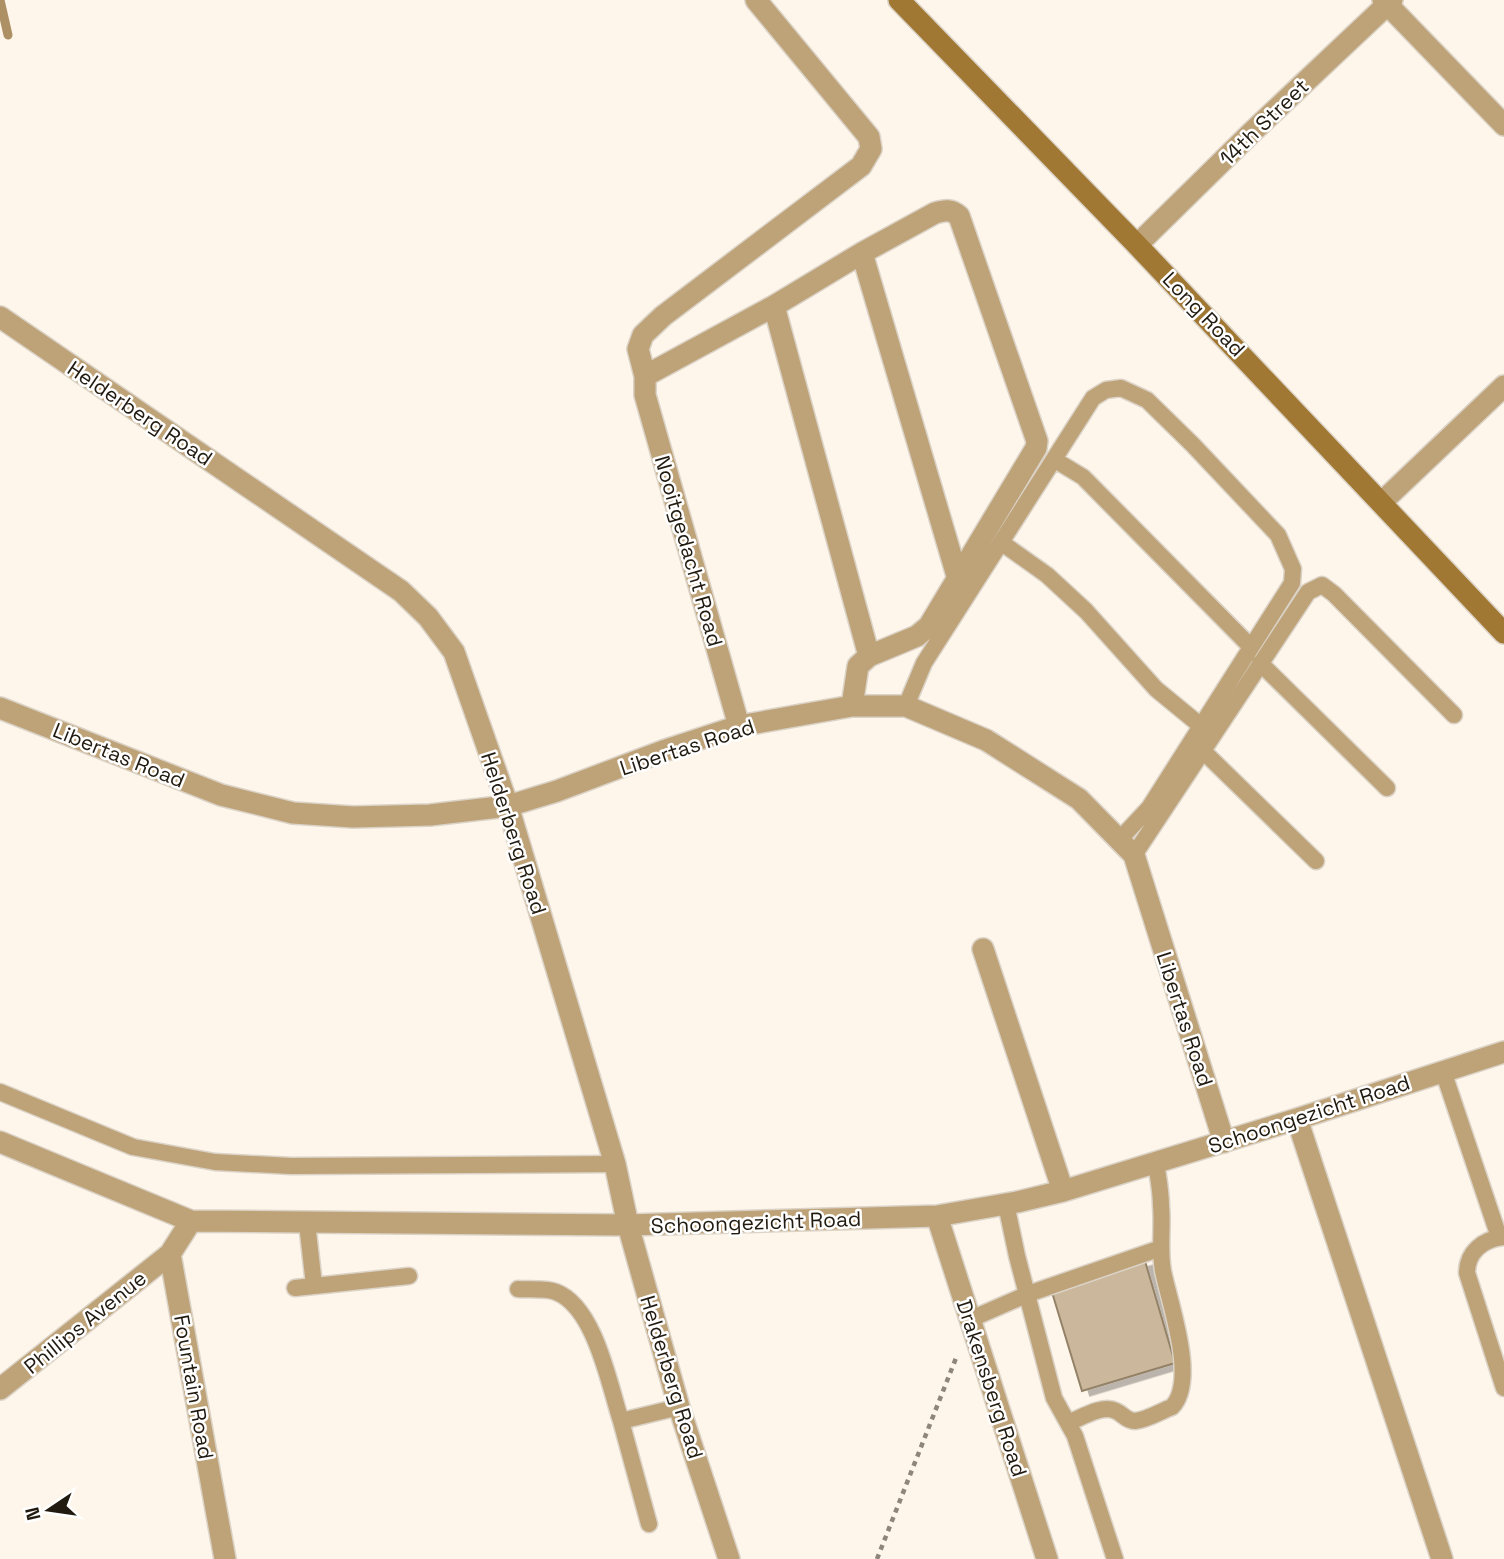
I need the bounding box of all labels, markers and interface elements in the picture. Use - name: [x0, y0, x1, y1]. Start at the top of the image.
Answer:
- street label: 14th Street: [1214, 73, 1314, 171]
- street label: Long Road: [1157, 266, 1251, 362]
- street label: Helderberg Road: [62, 355, 218, 471]
- street label: Nooitgedacht Road: [649, 452, 729, 650]
- street label: Libertas Road: [616, 713, 758, 781]
- street label: Libertas Road: [49, 716, 189, 794]
- street label: Helderberg Road: [475, 748, 553, 918]
- street label: Libertas Road: [1151, 948, 1219, 1090]
- street label: Schoongezicht Road: [1205, 1069, 1413, 1159]
- street label: Schoongezicht Road: [650, 1205, 862, 1239]
- street label: Phillips Avenue: [18, 1264, 152, 1380]
- street label: Helderberg Road: [634, 1292, 710, 1462]
- street label: Drakensberg Road: [951, 1296, 1033, 1480]
- street label: Fountain Road: [168, 1313, 220, 1461]
- north arrow: [14, 1475, 84, 1545]
- text: N: [19, 1505, 47, 1523]

